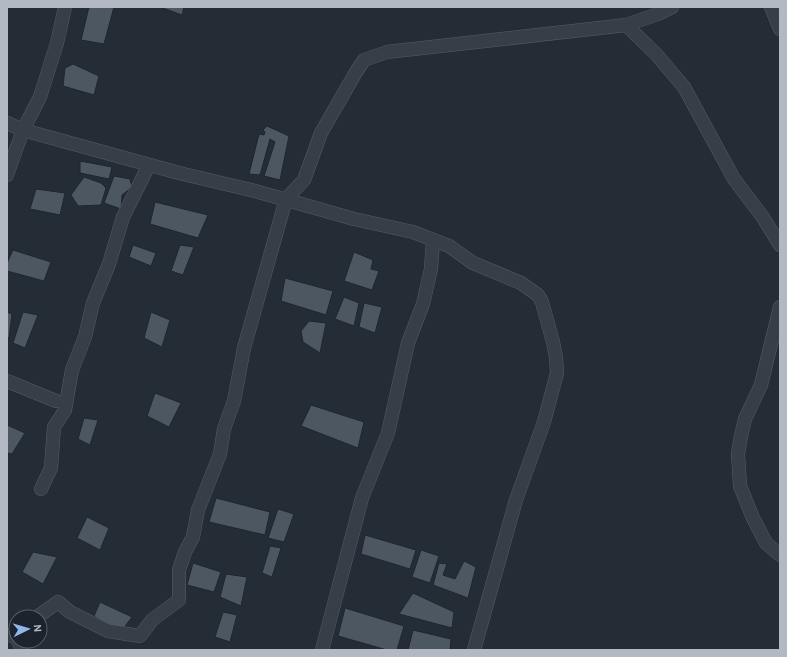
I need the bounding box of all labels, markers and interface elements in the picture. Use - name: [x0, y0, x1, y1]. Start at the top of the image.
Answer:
- north arrow: [8, 609, 48, 649]
- text: N: [32, 624, 43, 632]

